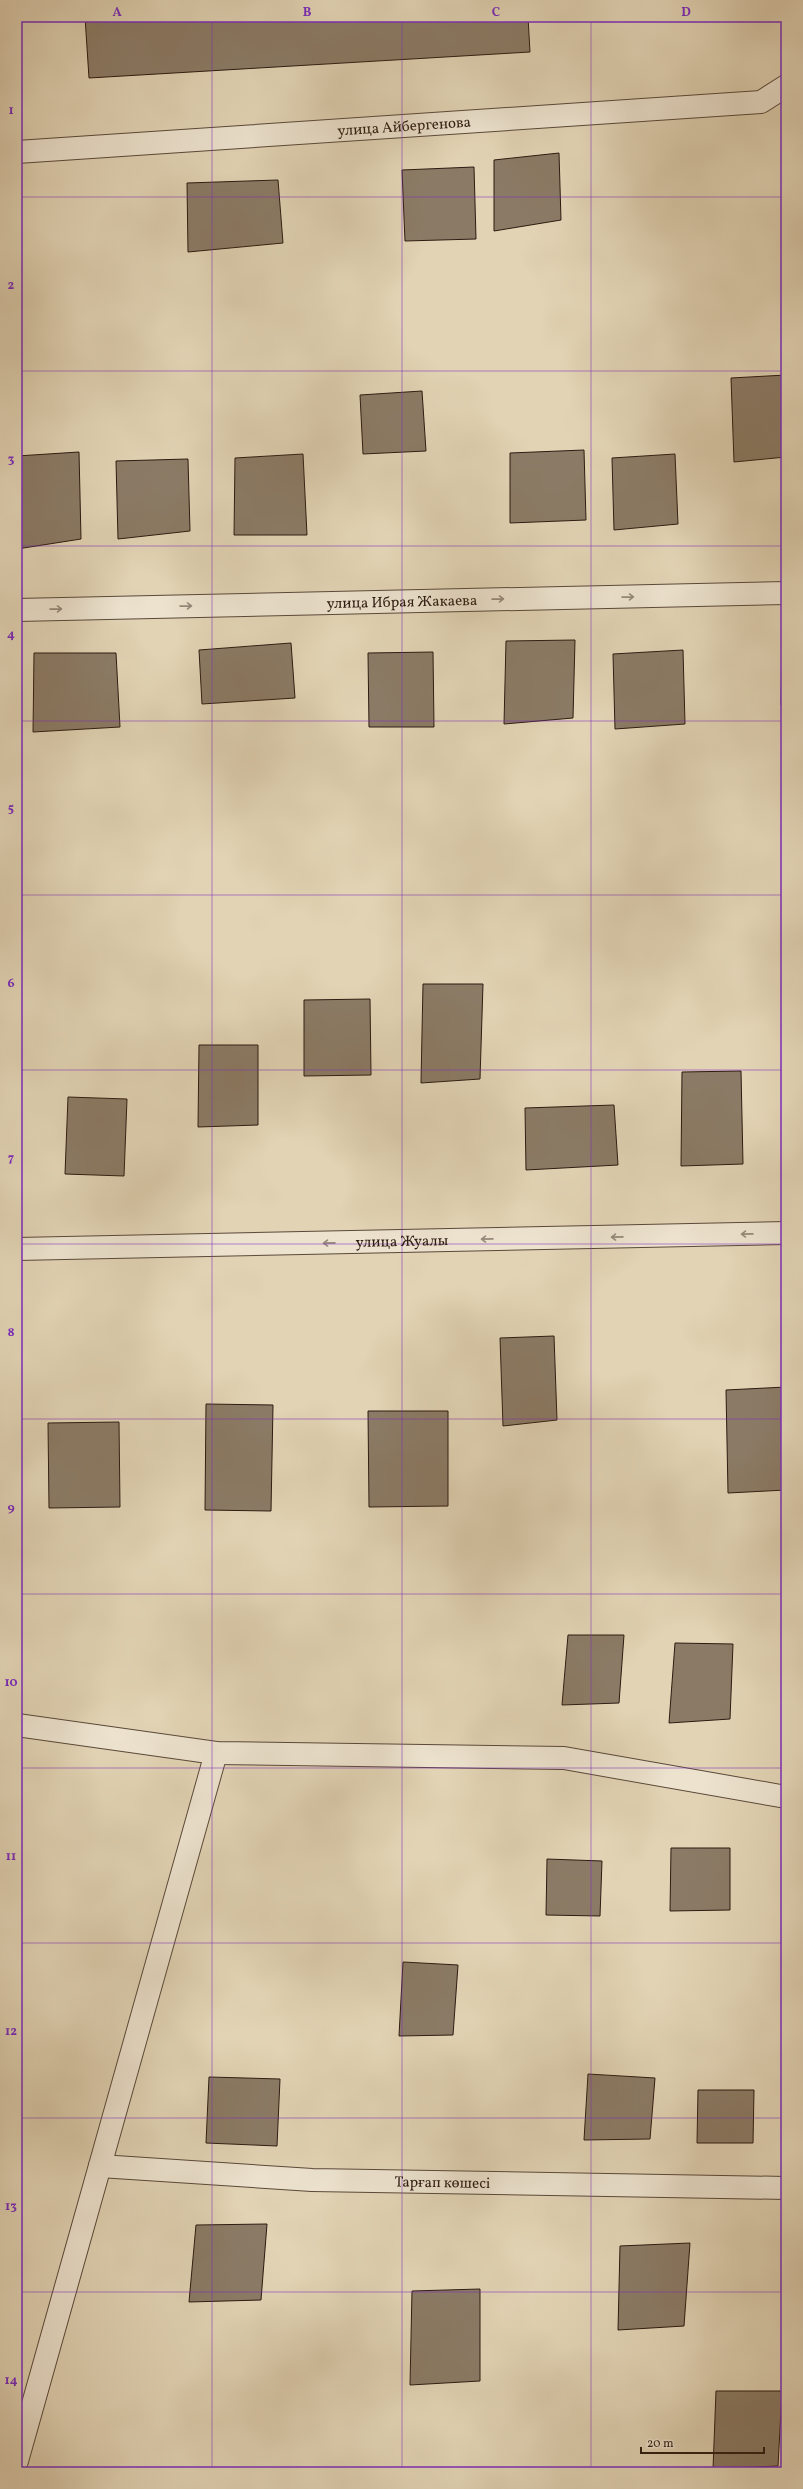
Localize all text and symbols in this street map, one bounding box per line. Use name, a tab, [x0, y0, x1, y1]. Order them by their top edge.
text: A	[112, 4, 122, 22]
text: B	[303, 4, 312, 22]
text: C	[492, 4, 500, 22]
text: D	[681, 4, 691, 22]
text: 1	[8, 102, 14, 120]
street label: улица Айбергенова	[337, 113, 472, 142]
text: 2	[8, 277, 15, 295]
text: 3	[8, 451, 15, 469]
street label: улица Ибрая Жакаева	[326, 591, 478, 615]
one-way arrow	[621, 593, 634, 600]
one-way arrow	[491, 596, 504, 603]
one-way arrow	[179, 602, 192, 610]
one-way arrow	[49, 605, 62, 613]
text: 4	[7, 626, 15, 644]
text: 5	[8, 800, 14, 818]
text: 6	[7, 975, 15, 993]
text: 7	[8, 1150, 14, 1168]
one-way arrow	[741, 1230, 754, 1238]
street label: улица Жуалы	[355, 1231, 449, 1254]
one-way arrow	[611, 1233, 624, 1241]
one-way arrow	[481, 1236, 494, 1243]
one-way arrow	[323, 1239, 336, 1247]
text: 8	[7, 1324, 15, 1342]
text: 9	[7, 1499, 15, 1517]
text: 10	[4, 1674, 18, 1692]
text: 11	[6, 1848, 16, 1866]
text: 12	[5, 2023, 17, 2041]
street label: Тарғап көшесі	[394, 2172, 491, 2195]
text: 13	[5, 2198, 17, 2216]
text: 14	[4, 2372, 18, 2390]
scale bar	[641, 2429, 764, 2455]
text: 20 m	[647, 2436, 674, 2452]

